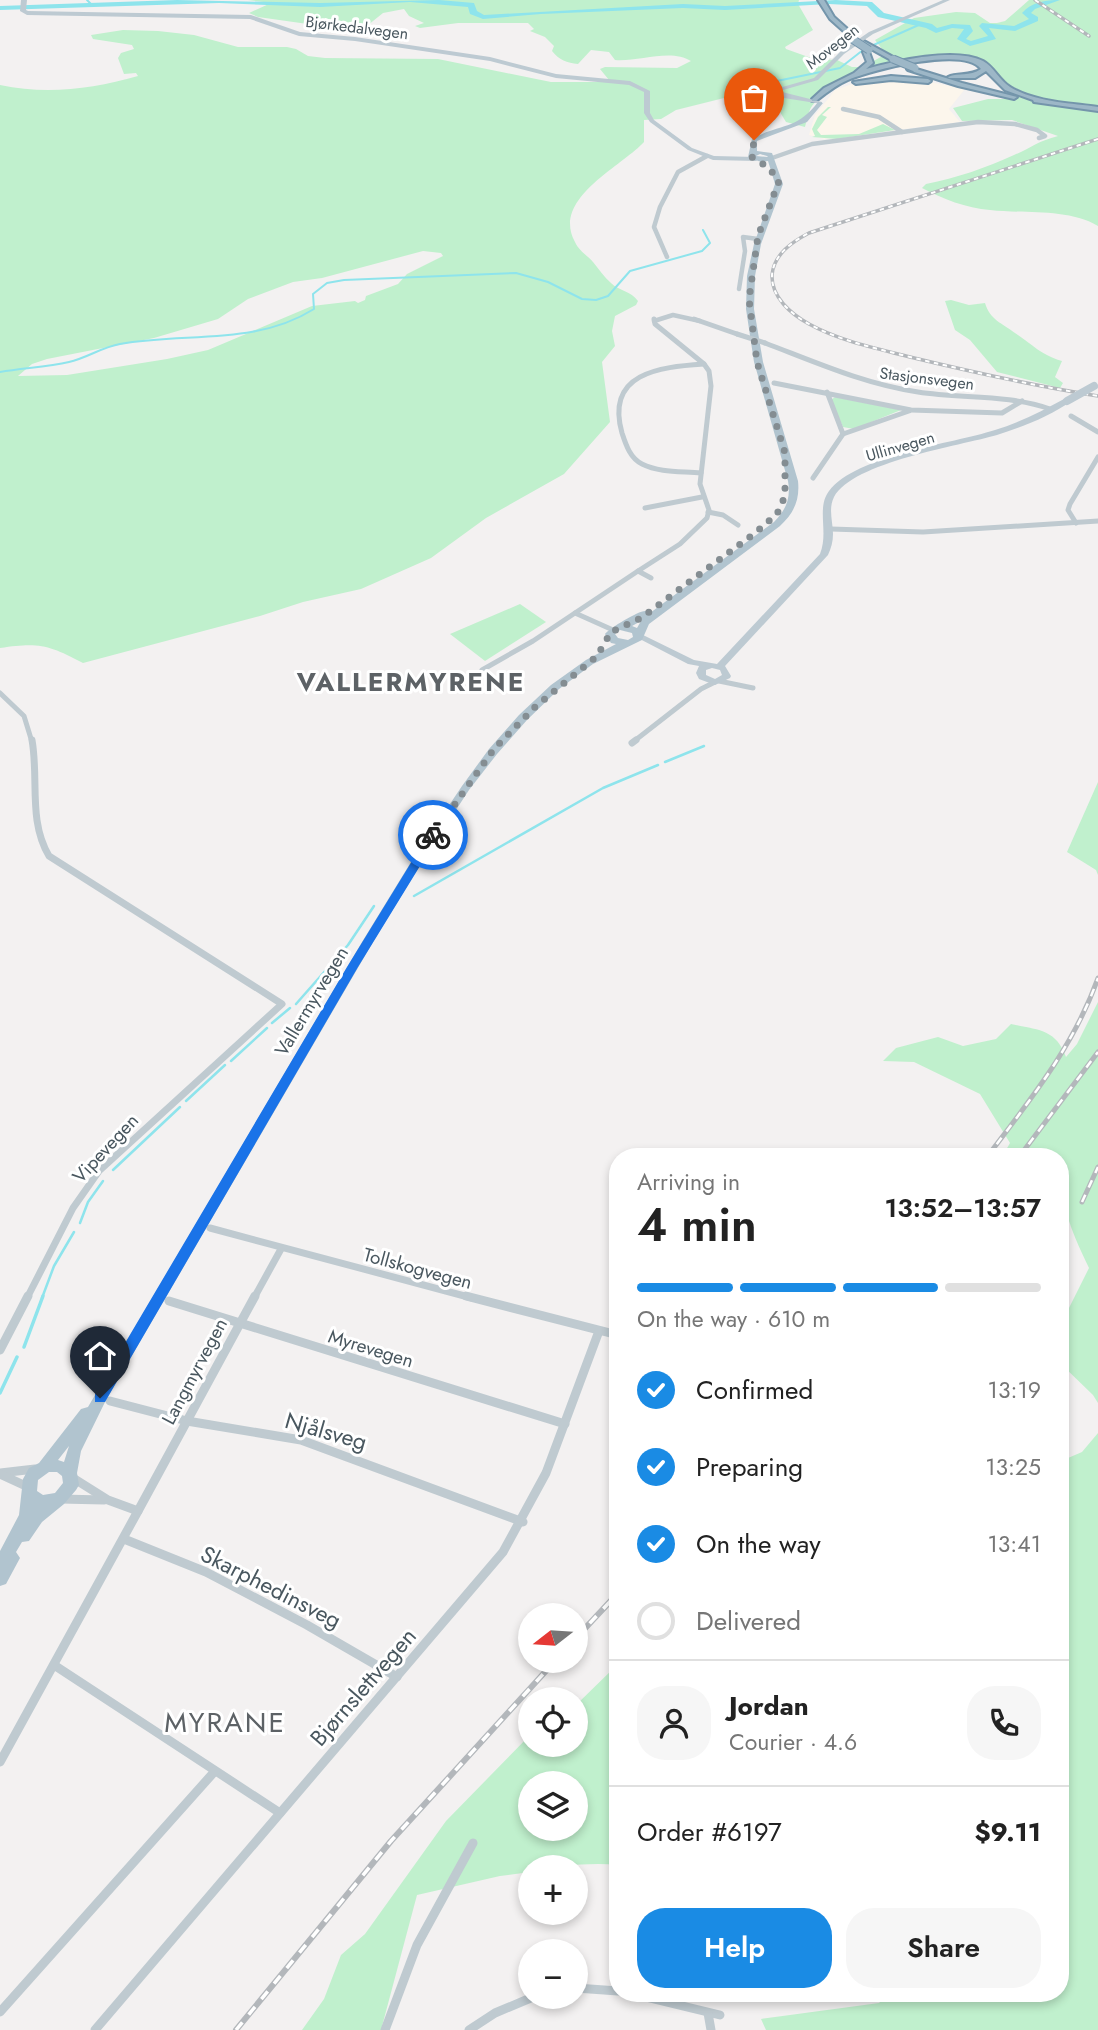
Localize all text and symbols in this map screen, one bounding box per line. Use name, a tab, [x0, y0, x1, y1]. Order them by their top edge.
street label: Bjørkedalvegen	[304, 10, 410, 45]
street label: Movegen	[801, 18, 864, 75]
pin	[724, 68, 784, 140]
icon: bag	[735, 79, 773, 117]
street label: Stasjonsvegen	[878, 361, 976, 396]
street label: Ullinvegen	[863, 426, 937, 467]
district label: VALLERMYRENE	[296, 663, 525, 701]
courier	[398, 800, 468, 870]
icon: bike	[414, 816, 452, 854]
street label: Vallermyrvegen	[268, 941, 355, 1061]
street label: Vipevegen	[66, 1108, 145, 1189]
text: Arriving in	[637, 1165, 740, 1199]
text: 13:52–13:57	[884, 1189, 1041, 1227]
text: 4 min	[637, 1192, 757, 1258]
street label: Tollskogvegen	[361, 1241, 475, 1296]
text: On the way · 610 m	[637, 1302, 830, 1336]
street label: Langmyrvegen	[155, 1313, 234, 1429]
street label: Myrevegen	[325, 1323, 417, 1374]
pin	[70, 1326, 130, 1398]
icon: home	[81, 1337, 119, 1375]
icon: check	[637, 1371, 675, 1409]
text: Confirmed	[696, 1371, 813, 1409]
text: 13:19	[988, 1373, 1041, 1407]
street label: Njålsveg	[281, 1403, 371, 1459]
icon: check	[637, 1448, 675, 1486]
text: Preparing	[696, 1448, 803, 1486]
text: 13:25	[985, 1450, 1041, 1484]
icon: check	[637, 1525, 675, 1563]
text: On the way	[696, 1525, 821, 1563]
text: 13:41	[987, 1527, 1041, 1561]
street label: Skarphedinsveg	[195, 1537, 347, 1637]
text: Delivered	[696, 1602, 801, 1640]
north arrow	[518, 1603, 588, 1673]
map controls	[518, 1603, 588, 2009]
street label: Bjørnslettvegen	[302, 1620, 424, 1754]
button: person	[637, 1686, 711, 1760]
button: phone	[967, 1686, 1041, 1760]
button: locate	[518, 1687, 588, 1757]
text: Jordan	[729, 1687, 809, 1725]
district label: MYRANE	[164, 1702, 286, 1743]
text: Courier · 4.6	[729, 1725, 857, 1759]
button: layers	[518, 1771, 588, 1841]
text: Order #6197	[637, 1813, 782, 1851]
text: $9.11	[974, 1813, 1041, 1851]
button: +	[518, 1855, 588, 1925]
button: Help	[637, 1908, 832, 1988]
button: Share	[846, 1908, 1041, 1988]
button: −	[518, 1939, 588, 2009]

